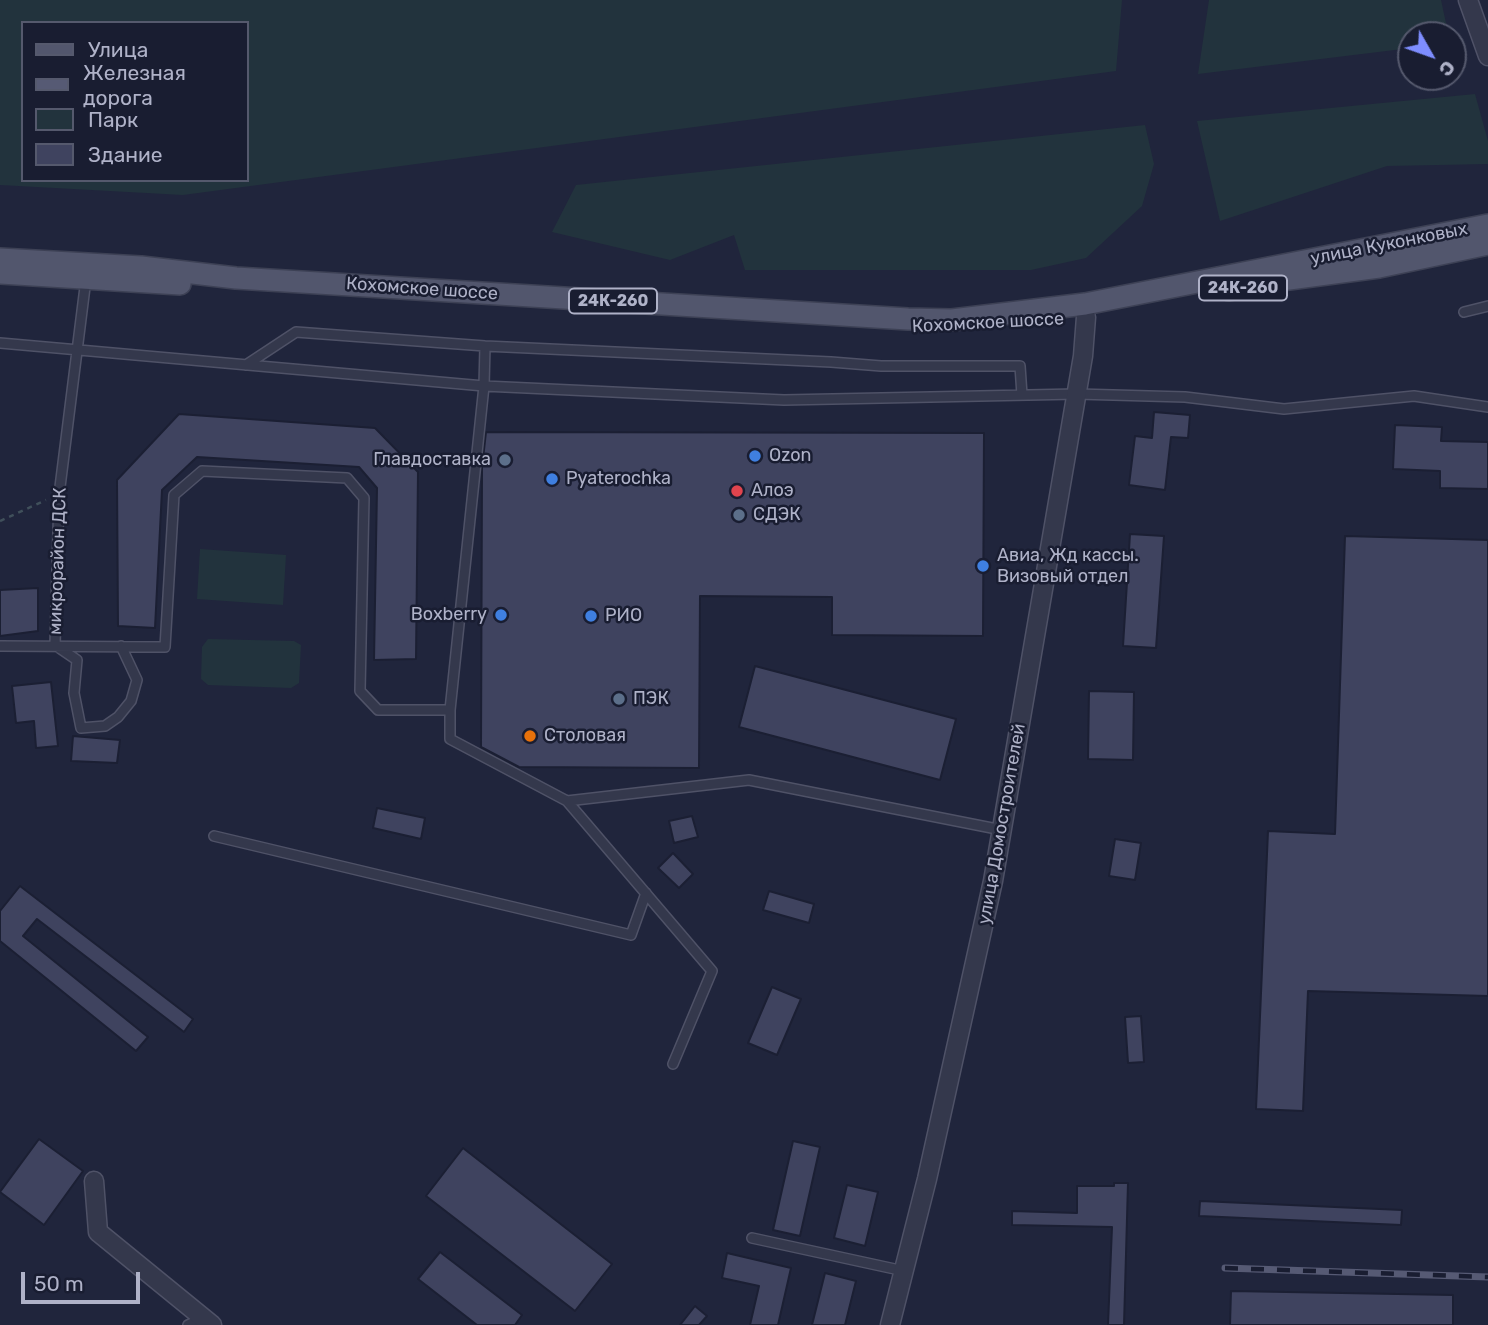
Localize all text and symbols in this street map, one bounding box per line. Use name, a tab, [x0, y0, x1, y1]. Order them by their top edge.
legend	[21, 21, 248, 182]
north arrow	[1397, 21, 1467, 91]
text: Улица	[88, 37, 148, 62]
text: С	[1434, 56, 1460, 81]
text: Железная дорога	[83, 60, 186, 110]
text: Парк	[88, 107, 138, 132]
text: Здание	[88, 142, 163, 167]
street label: улица Куконковых	[1309, 218, 1469, 270]
street label: Кохомское шоссе	[345, 273, 499, 305]
road number: 24К-260	[1199, 276, 1287, 300]
road number: 24К-260	[569, 288, 657, 314]
street label: Кохомское шоссе	[912, 308, 1064, 338]
place label: Ozon	[769, 445, 811, 467]
marker: Ozon	[747, 448, 763, 464]
place label: Главдоставка	[373, 449, 491, 471]
marker: Главдоставка	[497, 452, 513, 468]
place label: Pyaterochka	[566, 468, 671, 490]
marker: Pyaterochka	[544, 471, 560, 487]
place label: Алоэ	[751, 480, 794, 502]
marker: Алоэ	[729, 483, 745, 499]
street label: микрорайон ДСК	[45, 487, 71, 635]
place label: СДЭК	[753, 504, 801, 526]
marker: СДЭК	[731, 507, 747, 523]
place label: Авиа, Жд кассы. Визовый отдел	[997, 545, 1139, 588]
marker: Авиа, Жд кассы. Визовый отдел	[975, 558, 991, 574]
place label: Boxberry	[411, 604, 487, 626]
place label: РИО	[605, 605, 642, 627]
marker: Boxberry	[493, 607, 509, 623]
marker: РИО	[583, 608, 599, 624]
place label: ПЭК	[633, 688, 669, 710]
marker: ПЭК	[611, 691, 627, 707]
street label: улица Домостроителей	[974, 722, 1030, 926]
place label: Столовая	[544, 725, 626, 747]
marker: Столовая	[522, 728, 538, 744]
scale bar	[24, 1258, 144, 1302]
text: 50 m	[34, 1271, 84, 1296]

